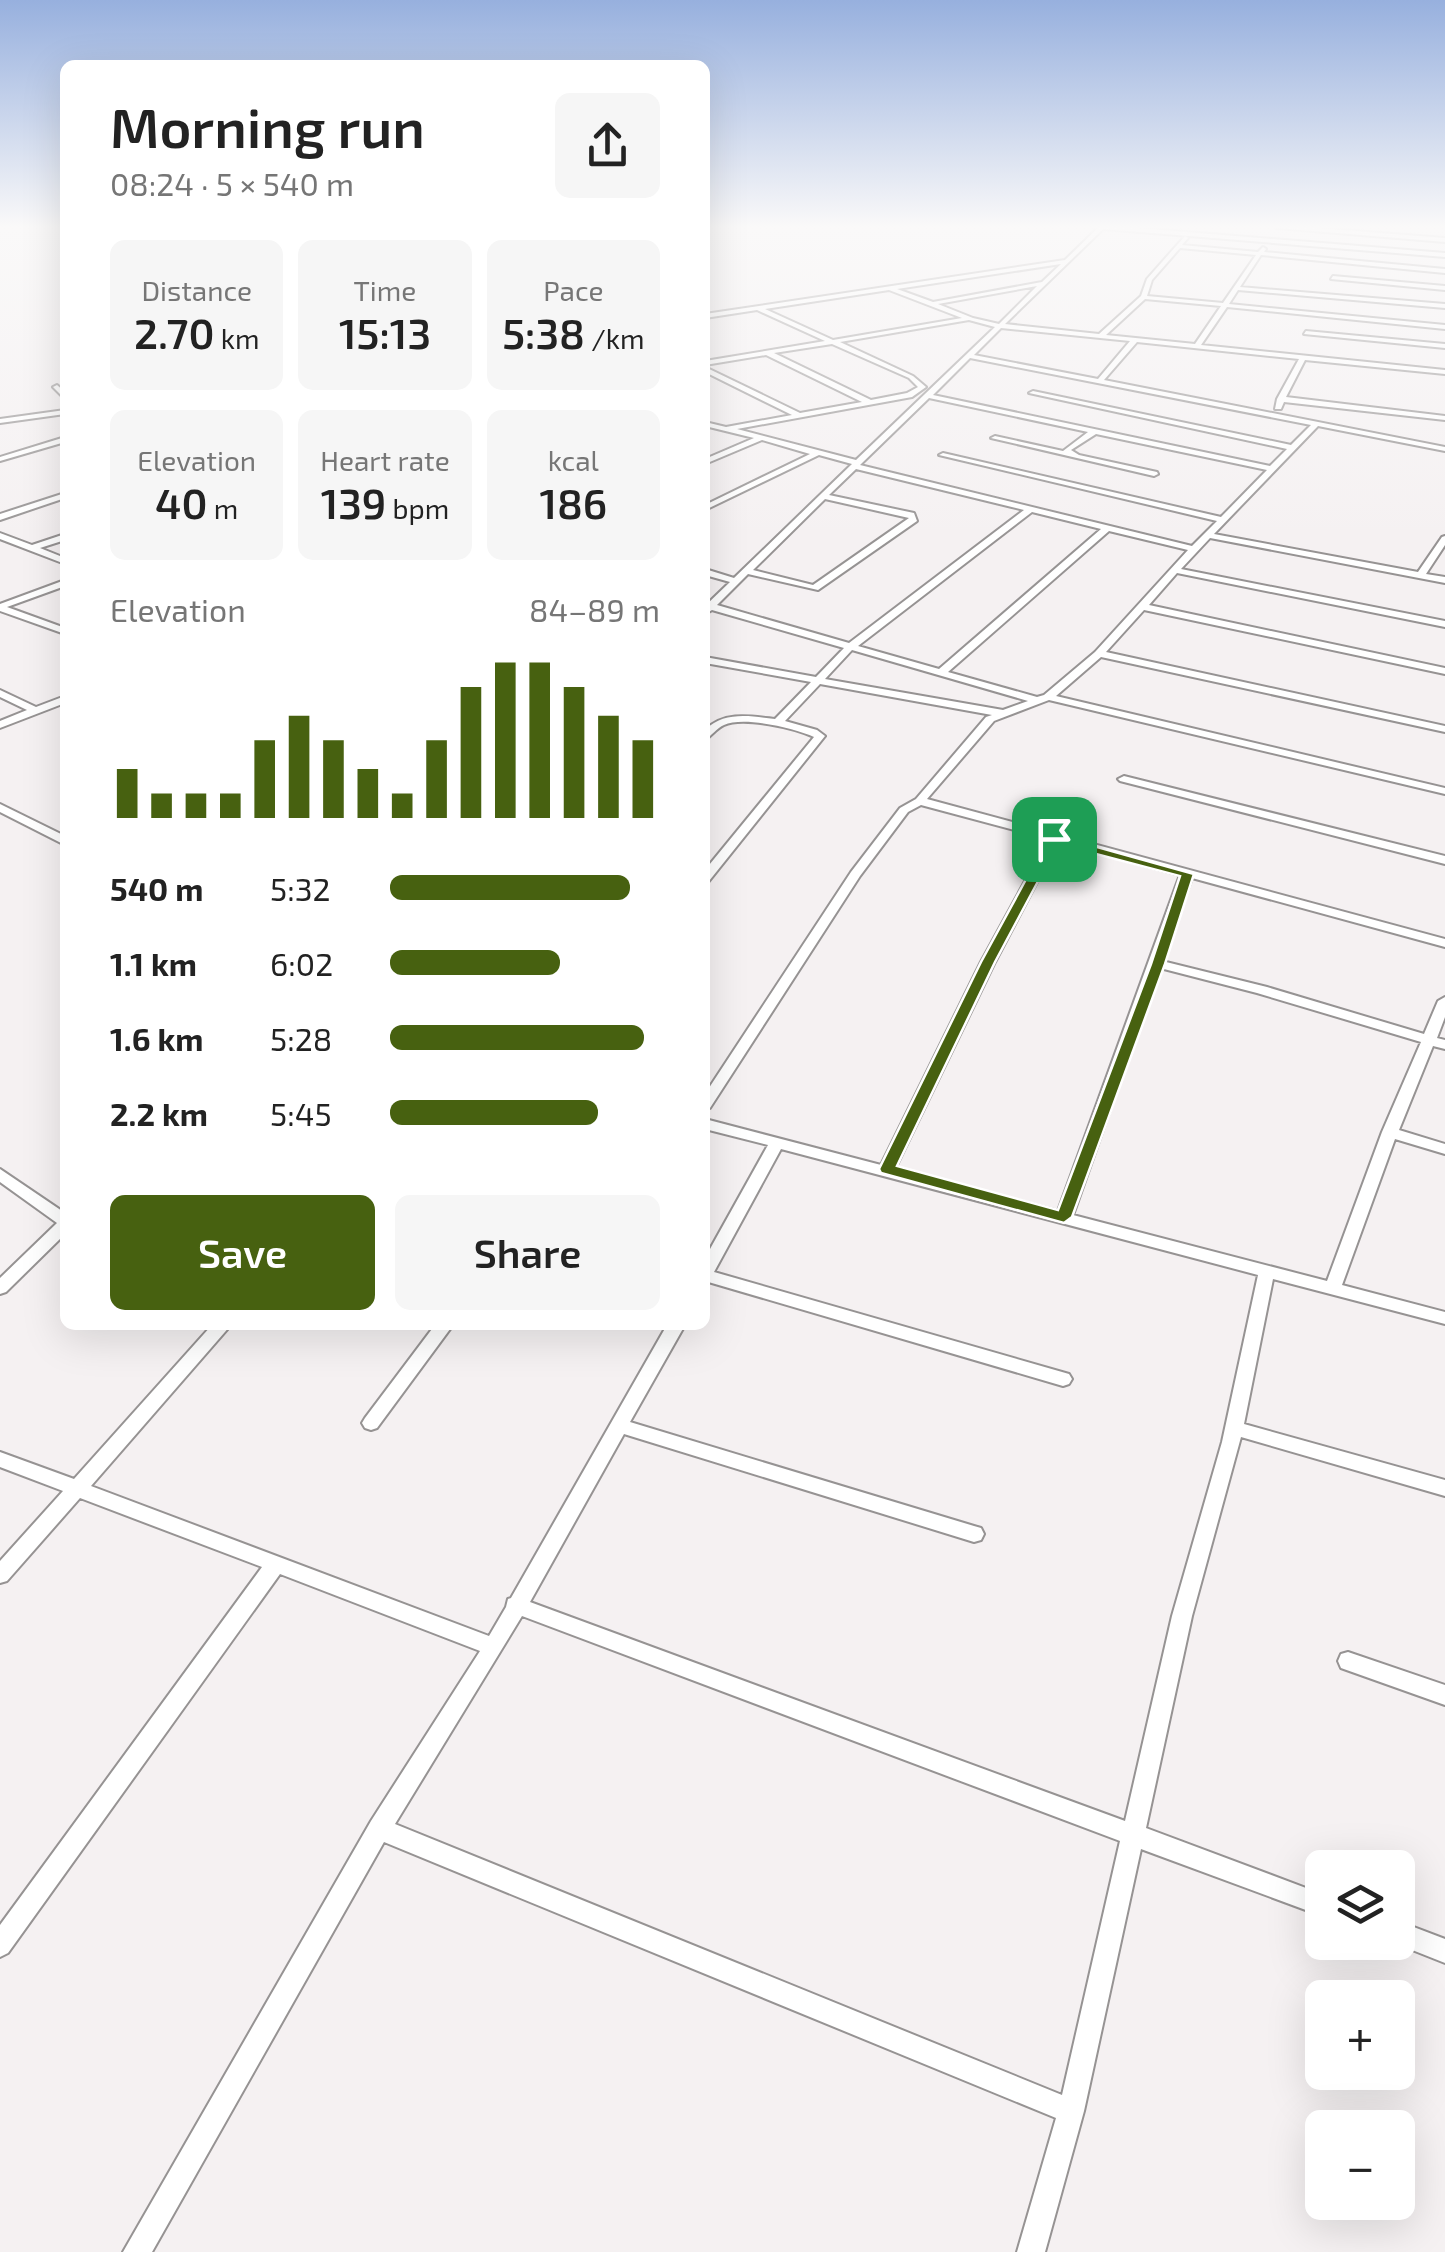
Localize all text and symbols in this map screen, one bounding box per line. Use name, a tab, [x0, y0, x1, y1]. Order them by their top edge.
text: Morning run	[110, 93, 425, 159]
button: share	[555, 93, 660, 198]
text: 08:24 · 5 × 540 m	[110, 164, 354, 202]
text: Distance	[141, 273, 252, 307]
text: Time	[354, 273, 416, 307]
text: Pace	[543, 273, 603, 307]
text: 2.70	[134, 307, 214, 357]
text: 15:13	[339, 307, 431, 357]
text: 5:38	[502, 307, 585, 357]
text: km	[214, 321, 259, 355]
text: /km	[585, 321, 644, 355]
text: Elevation	[137, 443, 256, 477]
text: Heart rate	[320, 443, 450, 477]
text: kcal	[548, 443, 599, 477]
text: 40	[155, 477, 207, 527]
text: 139	[321, 477, 386, 527]
text: 186	[539, 477, 607, 527]
text: m	[207, 491, 238, 525]
text: bpm	[386, 491, 449, 525]
text: Elevation	[110, 590, 246, 628]
text: 84–89 m	[529, 590, 660, 628]
pin	[1012, 797, 1097, 882]
icon: arrive	[1027, 812, 1082, 867]
text: 540 m	[110, 869, 203, 907]
text: 5:32	[270, 869, 330, 907]
text: 1.1 km	[110, 944, 197, 982]
text: 6:02	[270, 944, 333, 982]
text: 1.6 km	[110, 1019, 204, 1057]
text: 5:28	[270, 1019, 332, 1057]
text: 2.2 km	[110, 1094, 208, 1132]
text: 5:45	[270, 1094, 332, 1132]
button: Save	[110, 1195, 375, 1310]
button: Share	[395, 1195, 660, 1310]
map controls	[1305, 1850, 1415, 2220]
button: layers	[1305, 1850, 1415, 1960]
button: +	[1305, 1980, 1415, 2090]
button: −	[1305, 2110, 1415, 2220]

